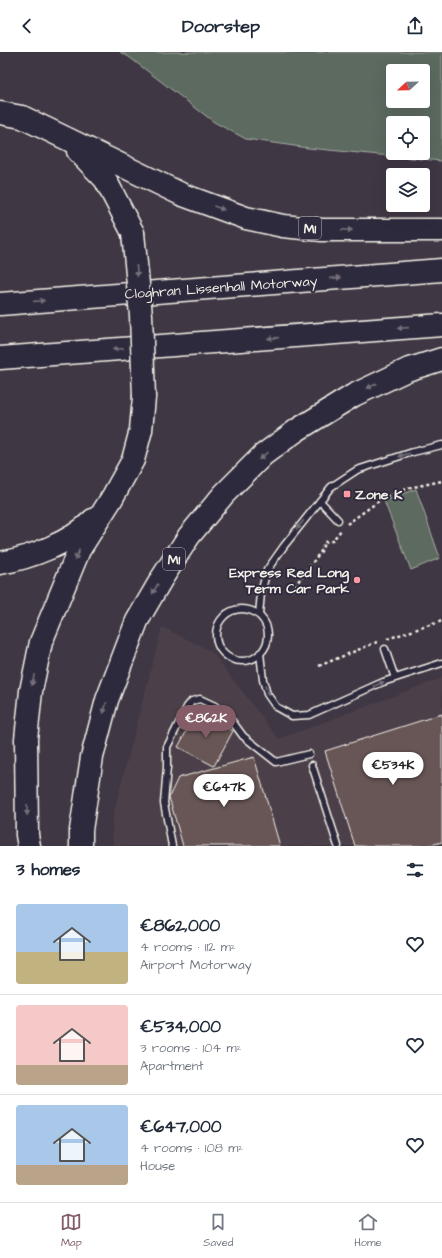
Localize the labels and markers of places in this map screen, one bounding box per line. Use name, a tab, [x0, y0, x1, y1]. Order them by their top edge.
place label: Zone K	[355, 485, 403, 505]
marker: Zone K	[342, 489, 352, 499]
place label: Express Red Long Term Car Park	[229, 563, 350, 599]
marker: Express Red Long Term Car Park	[352, 575, 362, 585]
pin: €862K	[178, 705, 234, 739]
pin: €534K	[365, 752, 421, 786]
pin: €647K	[196, 774, 252, 808]

